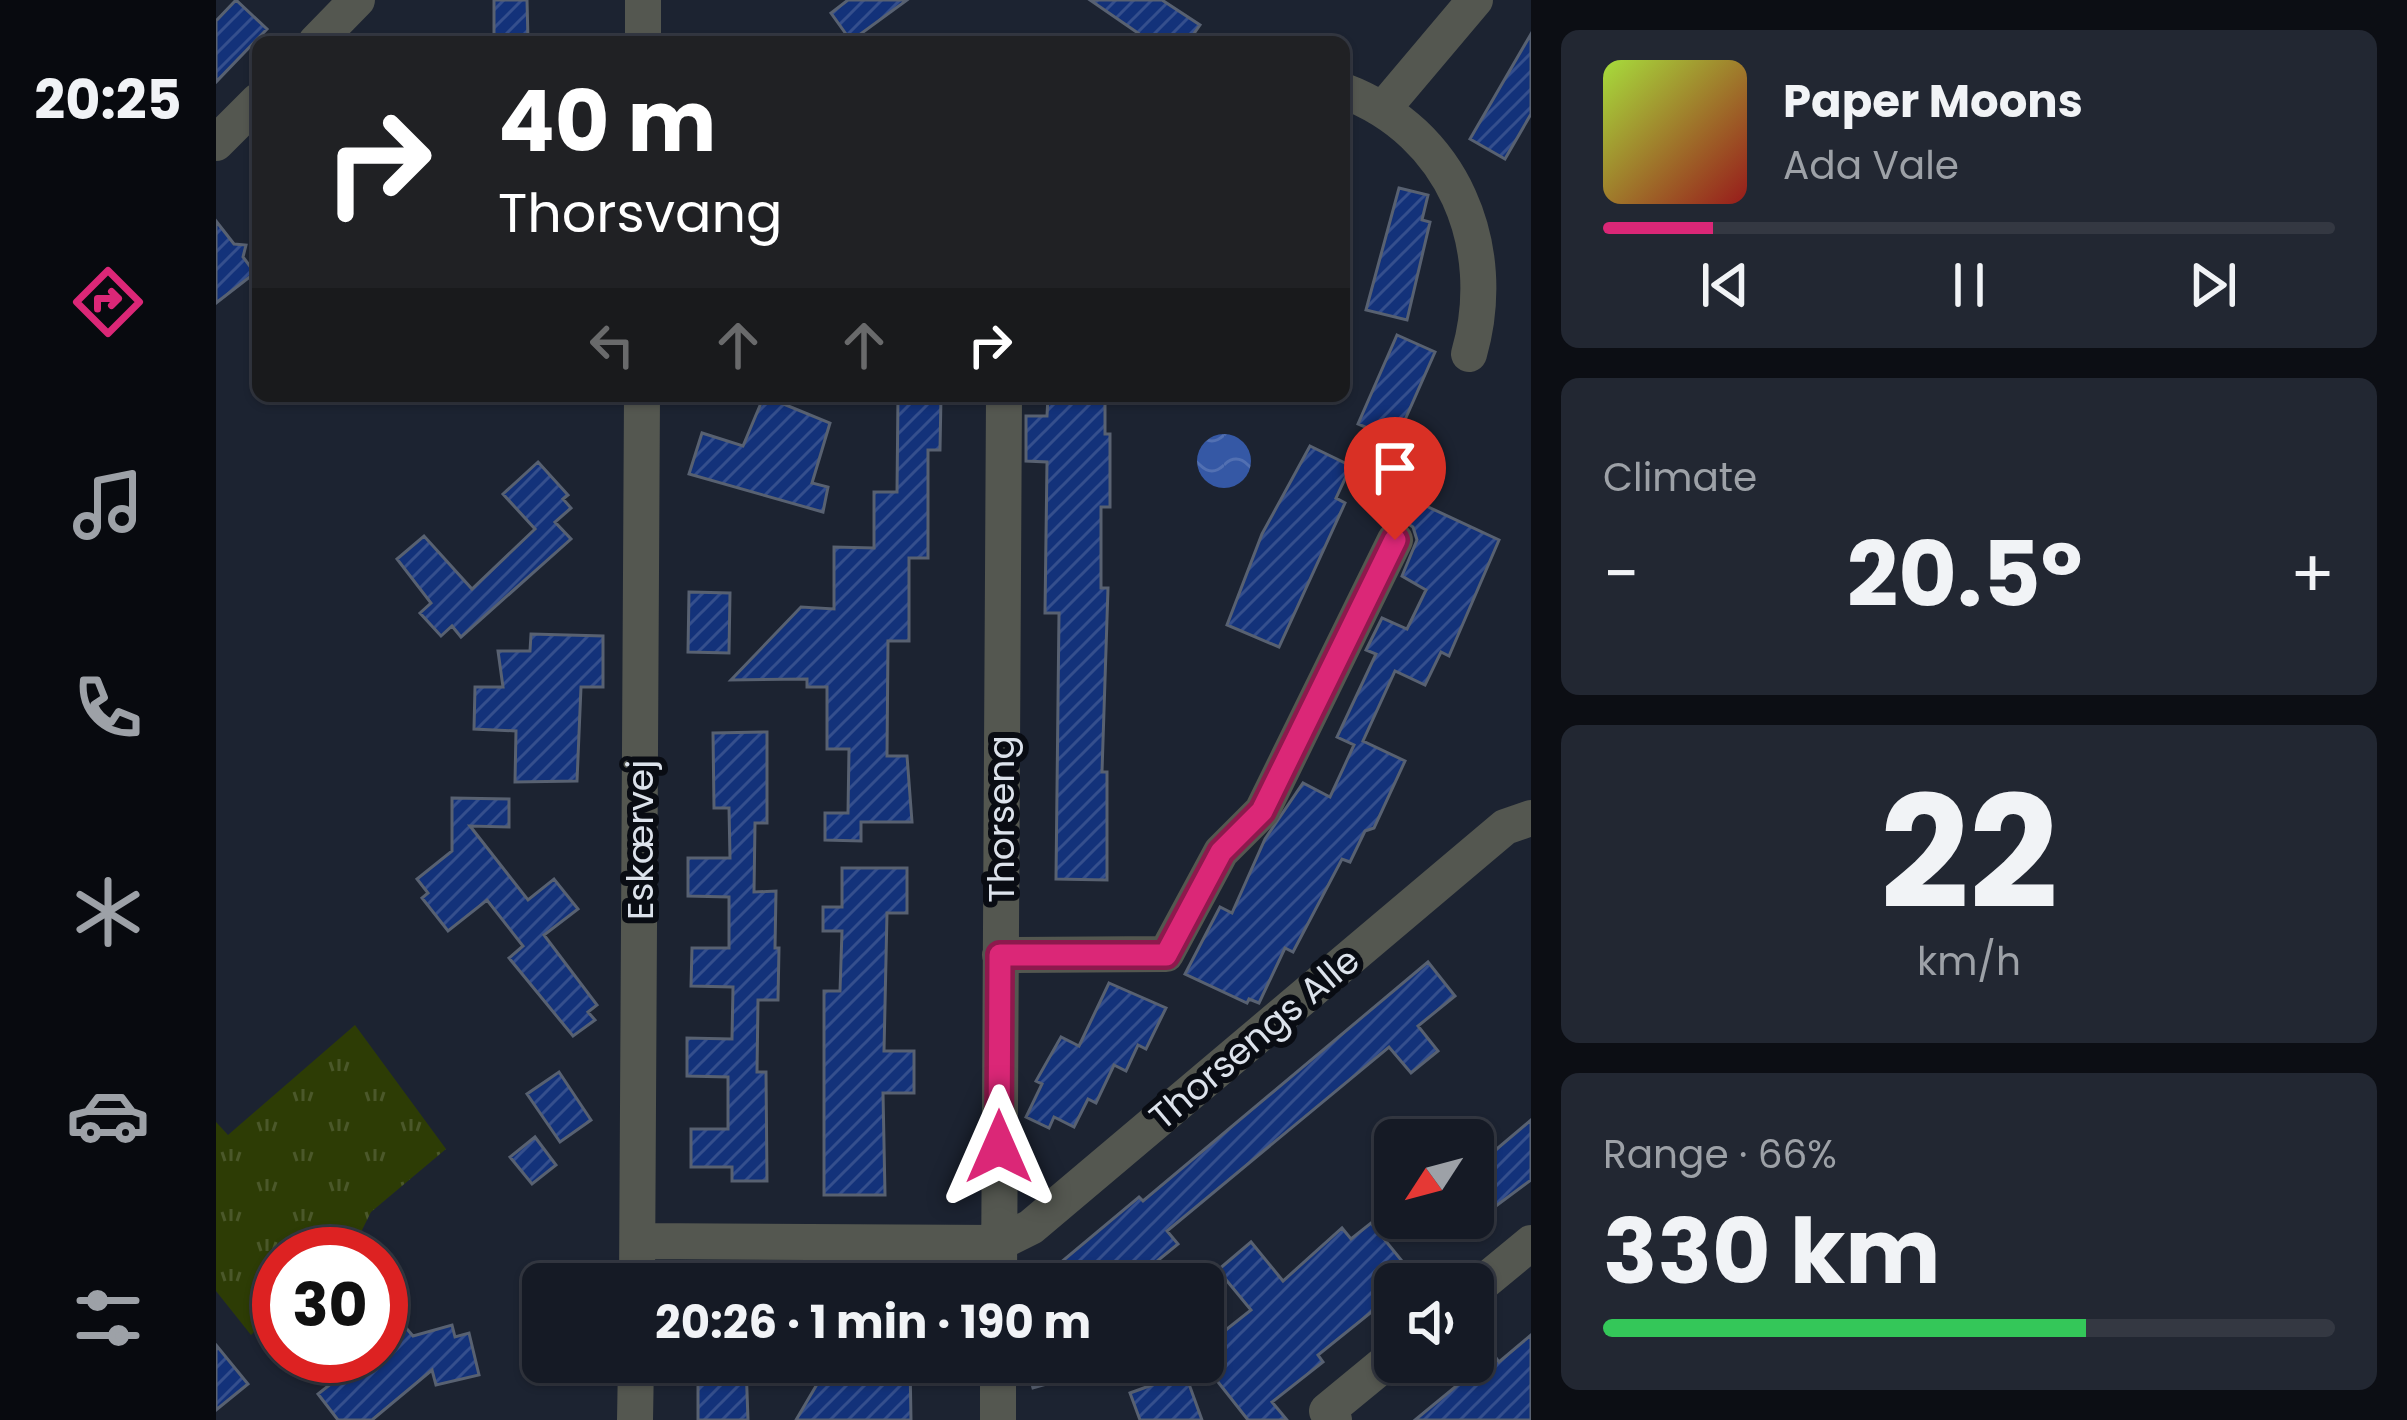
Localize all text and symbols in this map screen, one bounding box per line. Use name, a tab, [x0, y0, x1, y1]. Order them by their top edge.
text: 20:25	[34, 62, 182, 138]
text: 40 m	[498, 63, 716, 180]
text: Paper Moons	[1783, 70, 2083, 133]
icon: right	[300, 84, 456, 240]
text: Ada Vale	[1783, 138, 1959, 193]
text: Thorsvang	[498, 175, 783, 251]
icon: previous	[1692, 252, 1758, 318]
icon: pause	[1936, 252, 2002, 318]
icon: next	[2180, 252, 2246, 318]
icon: directions	[66, 260, 150, 344]
icon: left	[579, 312, 645, 378]
icon: ahead	[705, 312, 771, 378]
icon: ahead	[831, 312, 897, 378]
icon: right	[957, 312, 1023, 378]
pin	[1344, 417, 1446, 540]
icon: arrive	[1362, 435, 1428, 501]
text: Climate	[1603, 450, 1757, 505]
icon: music	[66, 463, 150, 547]
text: 20.5°	[1847, 511, 2082, 638]
text: −	[1603, 528, 1639, 620]
text: +	[2290, 528, 2335, 620]
icon: phone	[66, 666, 150, 750]
street label: Thorseng	[976, 735, 1027, 903]
text: 22	[1880, 744, 2058, 963]
street label: Eskærvej	[615, 760, 666, 920]
icon: climate	[66, 870, 150, 954]
text: km/h	[1917, 934, 2021, 989]
street label: Thorsengs Alle	[1138, 935, 1370, 1142]
icon: car	[66, 1073, 150, 1157]
position arrow	[936, 1084, 1062, 1210]
north arrow	[1374, 1119, 1494, 1239]
map controls	[1374, 1119, 1494, 1383]
text: Range · 66%	[1603, 1127, 1837, 1182]
text: 330 km	[1603, 1188, 1941, 1315]
speed limit sign: 30	[252, 1227, 408, 1383]
button: sound	[1374, 1263, 1494, 1383]
icon: filters	[66, 1276, 150, 1360]
text: 20:26 · 1 min · 190 m	[655, 1291, 1091, 1354]

